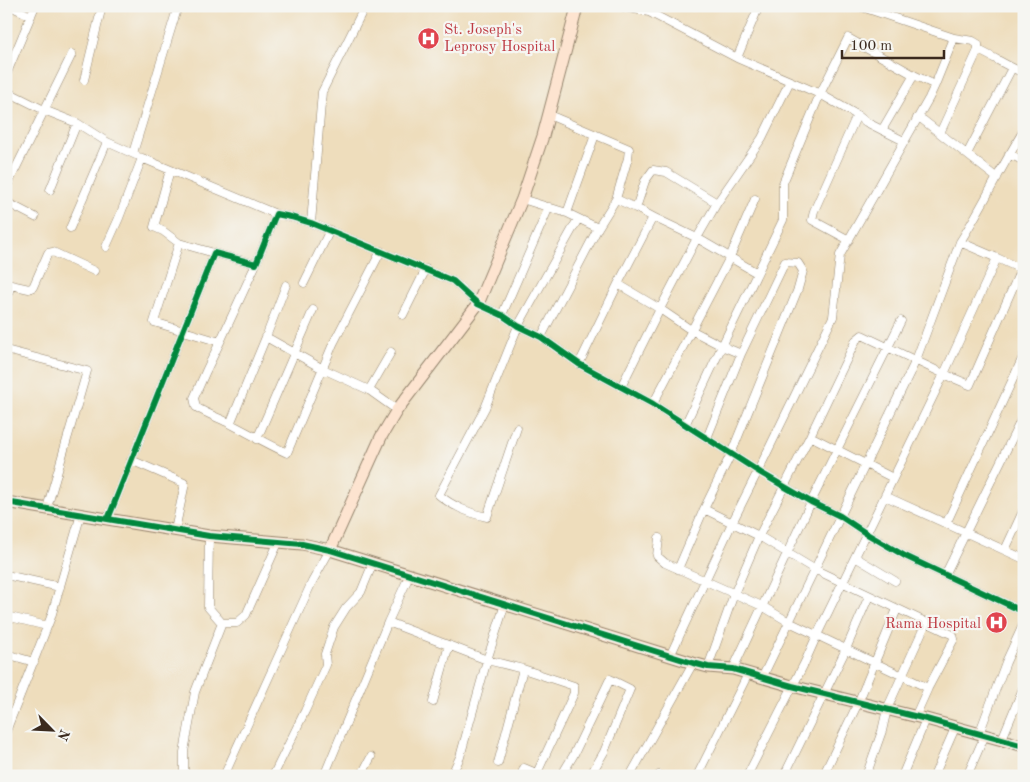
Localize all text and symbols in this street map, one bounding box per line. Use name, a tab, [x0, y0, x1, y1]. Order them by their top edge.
place label: St. Joseph's Leprosy Hospital	[444, 23, 555, 55]
hospital icon: St. Joseph's Leprosy Hospital	[416, 26, 440, 50]
scale bar	[842, 28, 945, 60]
text: 100 m	[850, 39, 892, 54]
hospital icon: Rama Hospital	[985, 611, 1009, 635]
place label: Rama Hospital	[885, 617, 981, 632]
north arrow	[28, 704, 78, 754]
text: N	[54, 727, 72, 743]

